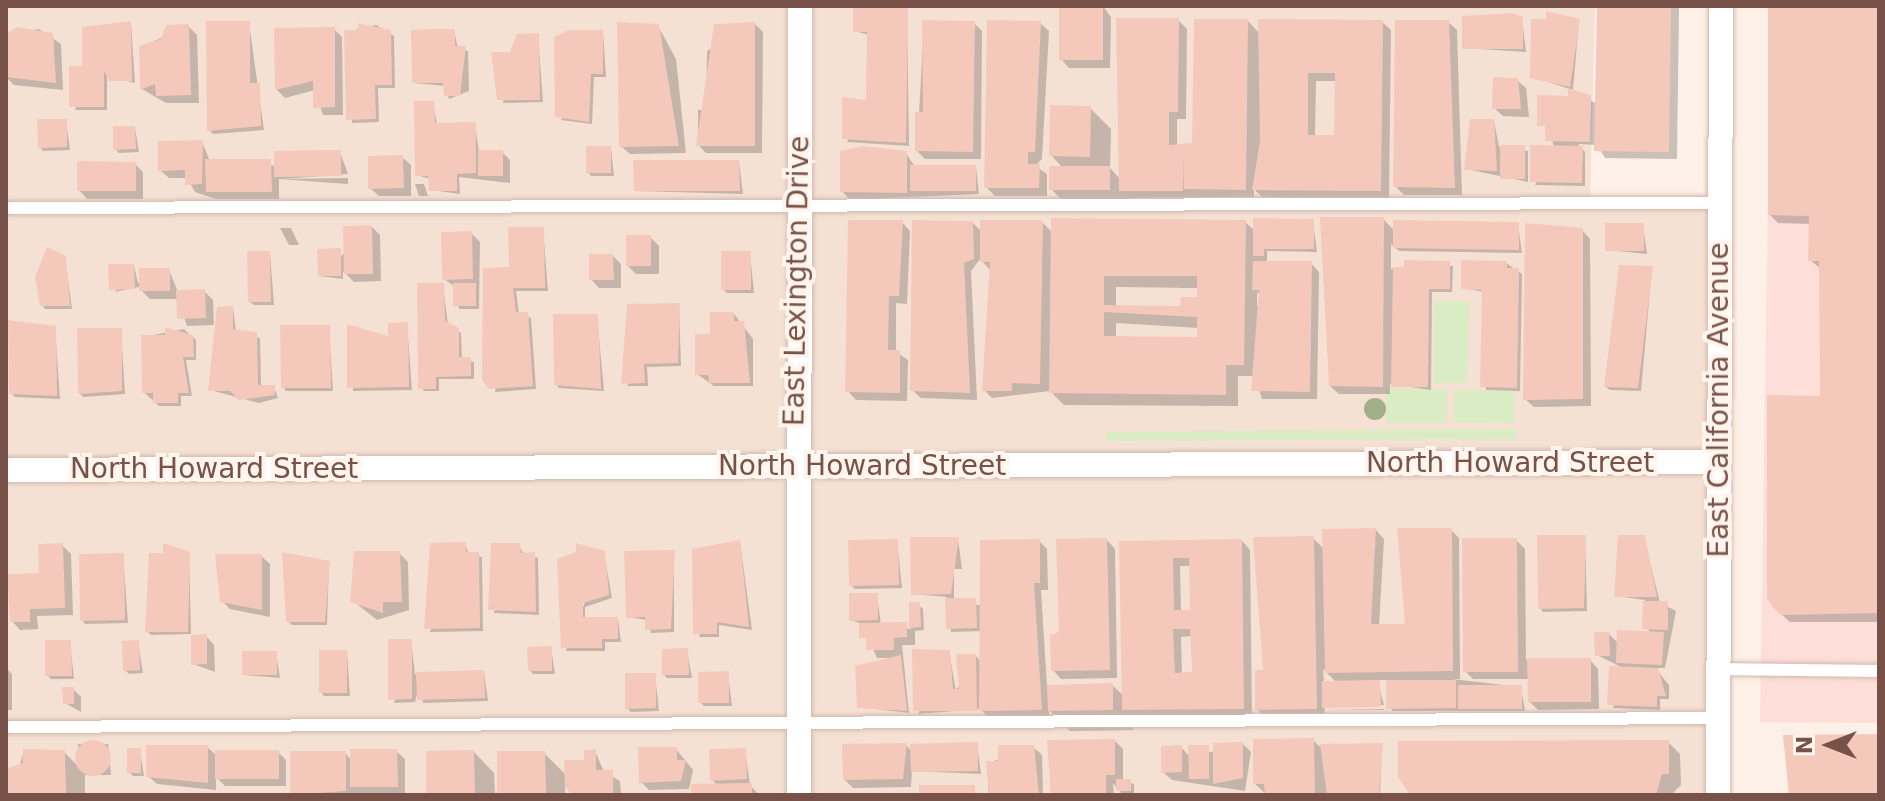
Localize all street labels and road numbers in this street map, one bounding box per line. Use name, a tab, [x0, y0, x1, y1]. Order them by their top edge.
street label: East Lexington Drive	[778, 136, 816, 426]
street label: East California Avenue	[1702, 242, 1736, 558]
street label: North Howard Street	[1366, 446, 1654, 480]
street label: North Howard Street	[718, 449, 1006, 483]
street label: North Howard Street	[70, 452, 358, 486]

